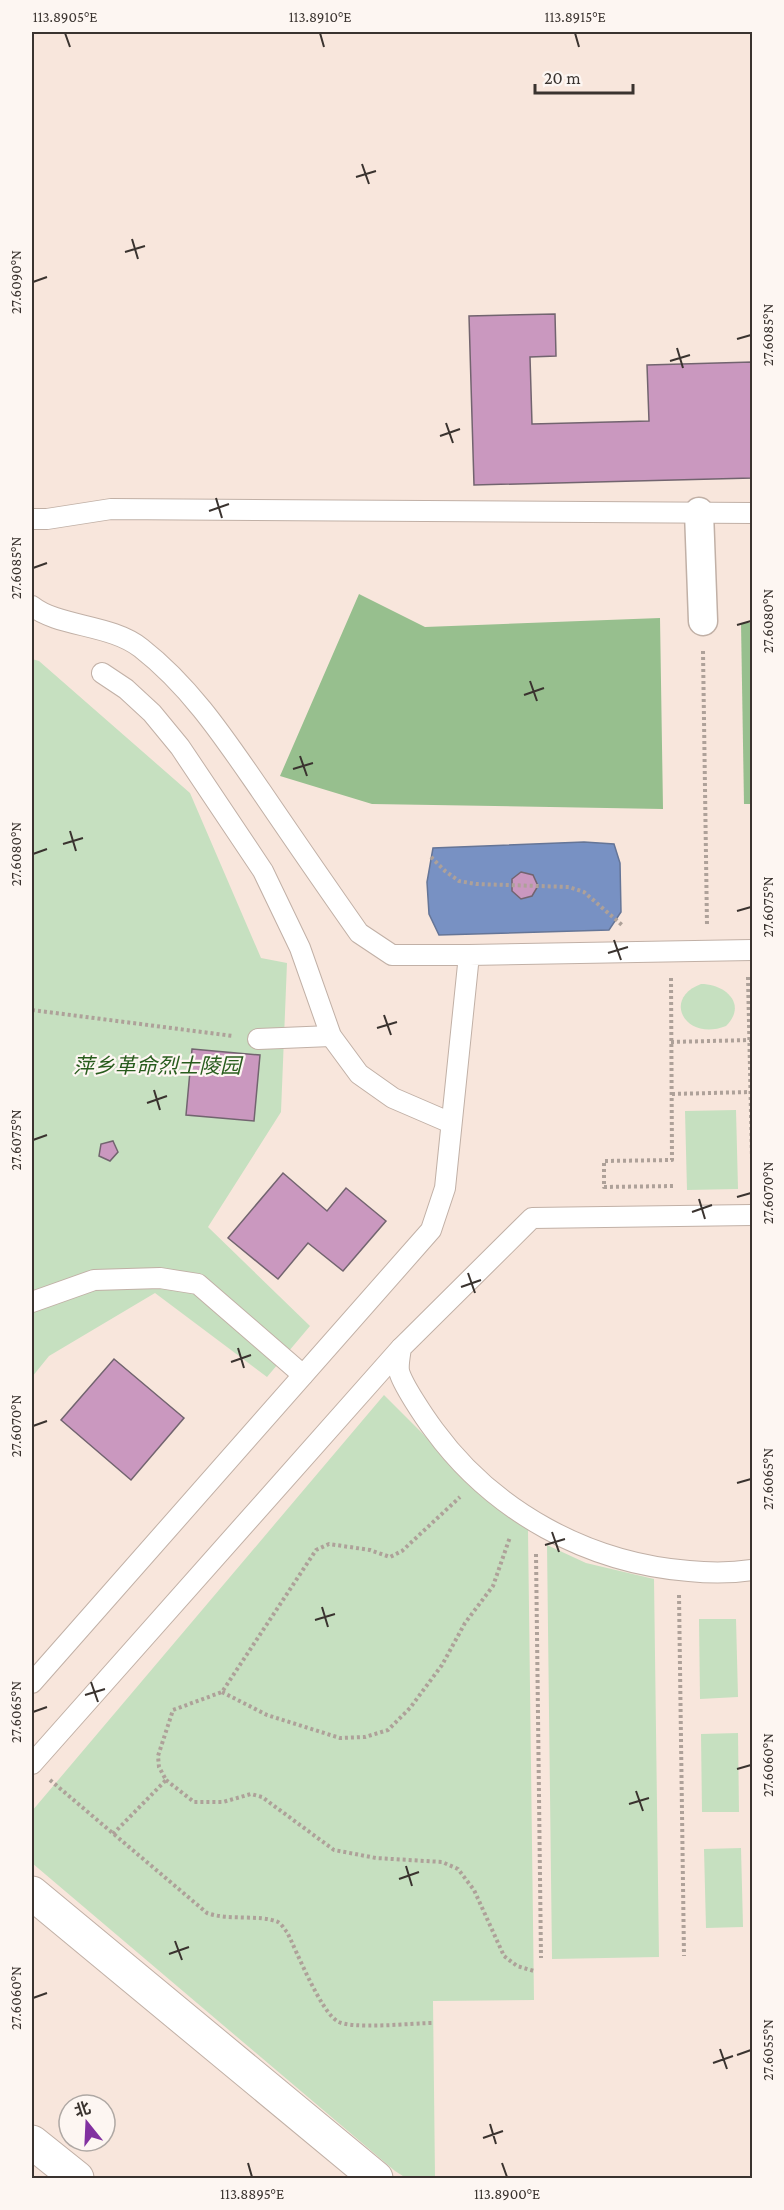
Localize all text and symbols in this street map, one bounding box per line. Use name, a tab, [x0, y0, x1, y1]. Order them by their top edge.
text: 113.8905°E	[33, 9, 97, 25]
text: 113.8910°E	[289, 9, 351, 25]
text: 113.8915°E	[544, 9, 606, 25]
scale bar	[535, 57, 632, 95]
text: 20 m	[544, 68, 581, 88]
text: 27.6090°N	[8, 250, 24, 314]
text: 27.6085°N	[760, 304, 776, 366]
text: 27.6085°N	[8, 537, 24, 599]
text: 27.6080°N	[760, 589, 776, 653]
text: 27.6080°N	[8, 822, 24, 886]
text: 27.6075°N	[760, 876, 776, 938]
park label: 萍乡革命烈士陵园	[73, 1054, 244, 1078]
text: 27.6075°N	[8, 1109, 24, 1171]
text: 27.6070°N	[760, 1162, 776, 1224]
text: 27.6070°N	[8, 1395, 24, 1457]
text: 27.6065°N	[760, 1448, 776, 1510]
text: 27.6065°N	[8, 1681, 24, 1743]
text: 27.6060°N	[760, 1733, 776, 1797]
text: 27.6060°N	[8, 1966, 24, 2030]
text: 27.6055°N	[760, 2019, 776, 2081]
north arrow	[57, 2093, 117, 2153]
text: 北	[72, 2099, 93, 2120]
text: 113.8895°E	[220, 2186, 284, 2202]
text: 113.8900°E	[474, 2186, 540, 2202]

